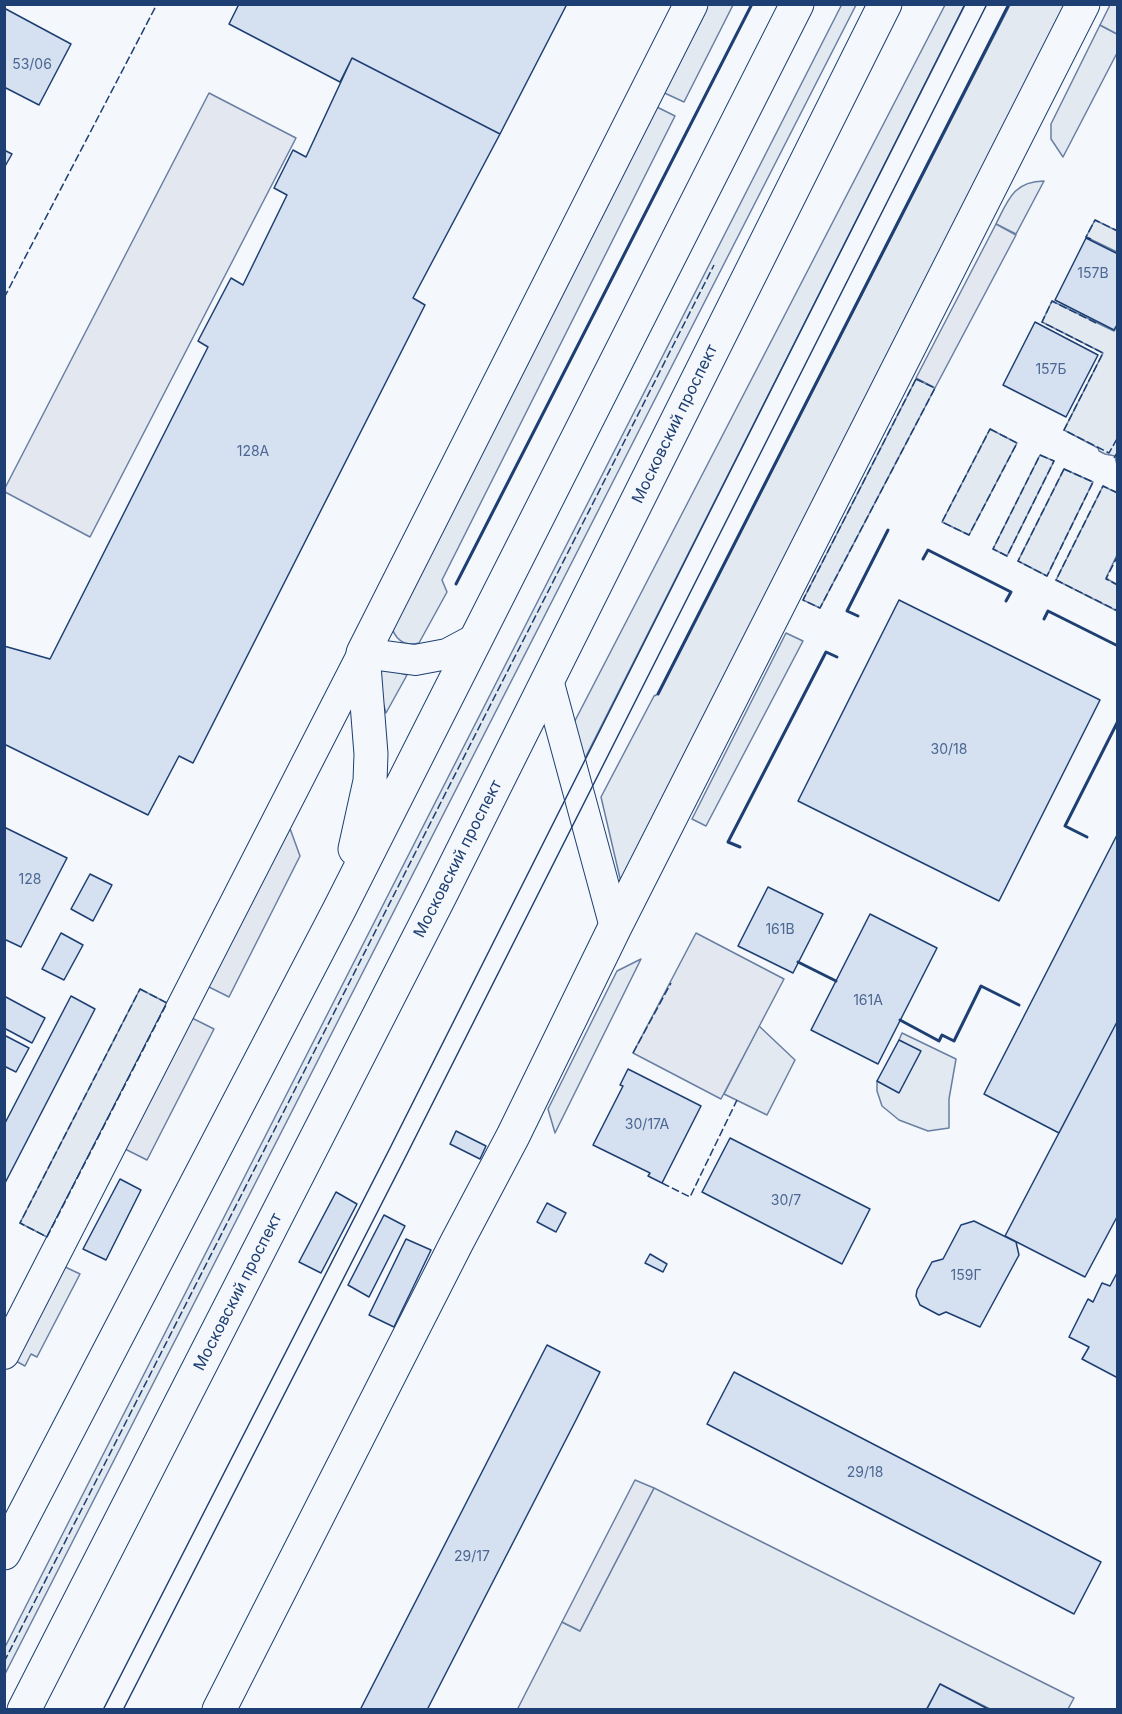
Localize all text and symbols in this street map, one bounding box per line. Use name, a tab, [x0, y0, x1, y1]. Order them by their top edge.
house number: 53/06	[12, 57, 52, 73]
house number: 157В	[1077, 266, 1109, 282]
street label: Московский проспект	[628, 342, 722, 506]
house number: 157Б	[1035, 362, 1067, 378]
house number: 128А	[237, 444, 269, 460]
house number: 30/18	[931, 742, 967, 758]
street label: Московский проспект	[410, 777, 506, 941]
house number: 128	[19, 872, 41, 888]
house number: 161В	[765, 922, 795, 938]
house number: 161А	[853, 993, 883, 1009]
house number: 30/17А	[625, 1117, 669, 1133]
house number: 30/7	[771, 1193, 801, 1209]
street label: Московский проспект	[190, 1210, 286, 1374]
house number: 159Г	[951, 1268, 981, 1284]
house number: 29/18	[847, 1465, 883, 1481]
house number: 29/17	[454, 1549, 490, 1565]

